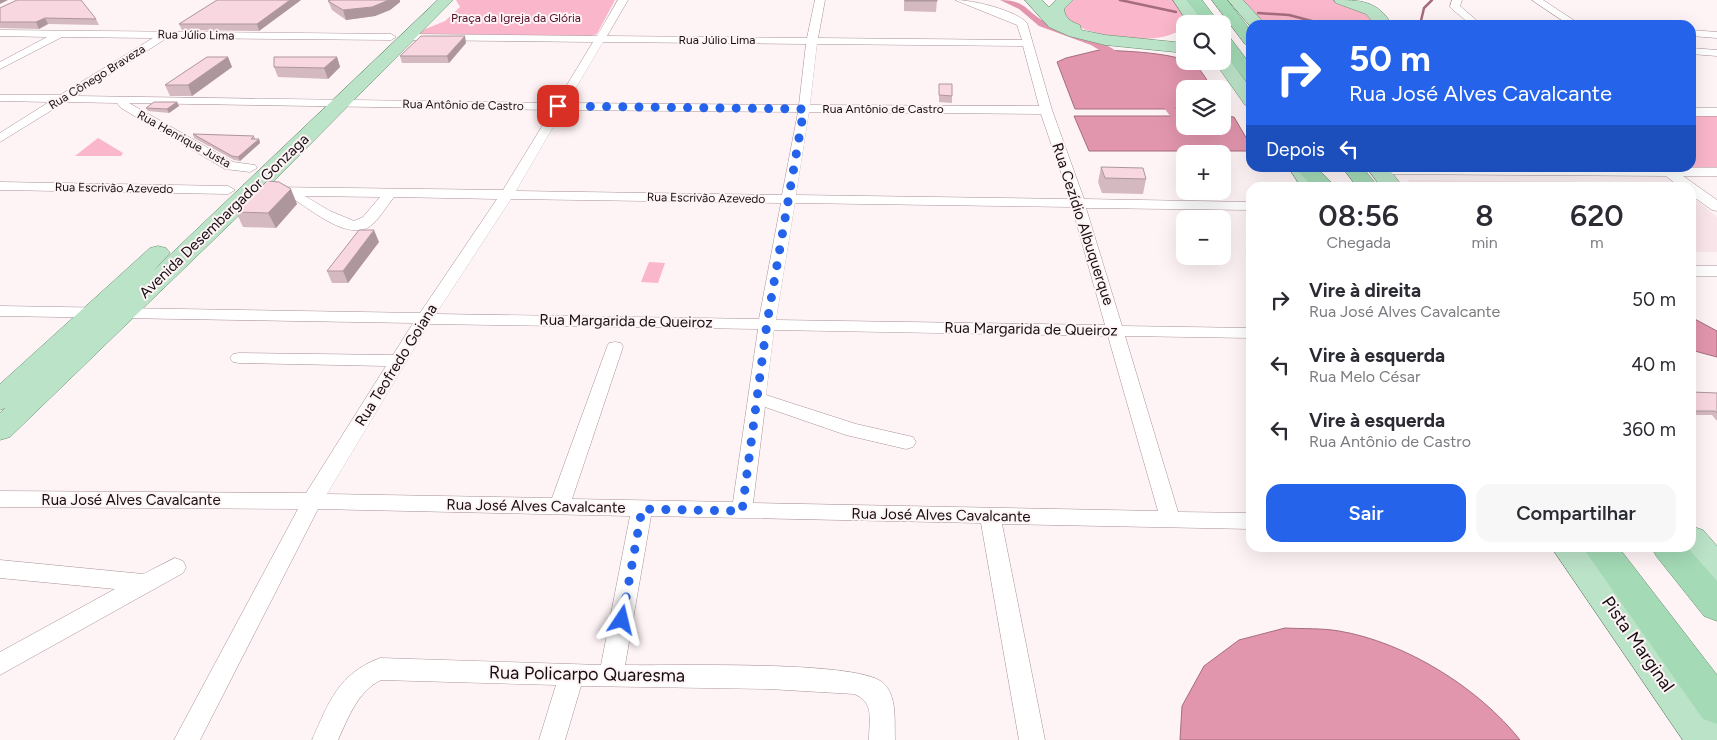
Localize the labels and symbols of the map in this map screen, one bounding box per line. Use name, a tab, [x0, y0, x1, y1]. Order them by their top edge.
park label: Praça da Igreja da Glória	[451, 11, 581, 25]
street label: Rua Júlio Lima	[157, 27, 235, 43]
street label: Rua Júlio Lima	[679, 33, 755, 47]
street label: Rua Cônego Braveza	[46, 42, 148, 112]
pin	[537, 85, 579, 127]
street label: Rua Antônio de Castro	[402, 97, 524, 113]
street label: Rua Antônio de Castro	[822, 102, 944, 116]
street label: Rua Henrique Justa	[135, 108, 233, 170]
street label: Avenida Desembargador Gonzaga	[136, 130, 312, 302]
street label: Rua Cezídio Albuquerque	[1048, 140, 1118, 308]
street label: Rua Escrivão Azevedo	[55, 180, 173, 196]
street label: Rua Escrivão Azevedo	[647, 190, 765, 206]
street label: Rua Teofredo Goiana	[351, 301, 441, 429]
street label: Rua Margarida de Queiroz	[539, 310, 713, 332]
street label: Rua Margarida de Queiroz	[944, 318, 1118, 340]
street label: Rua José Alves Cavalcante	[41, 491, 221, 509]
street label: Rua José Alves Cavalcante	[446, 495, 626, 517]
street label: Rua José Alves Cavalcante	[851, 504, 1031, 526]
street label: Pista Marginal	[1597, 592, 1679, 696]
position arrow	[595, 593, 647, 645]
street label: Rua Policarpo Quaresma	[489, 661, 685, 687]

